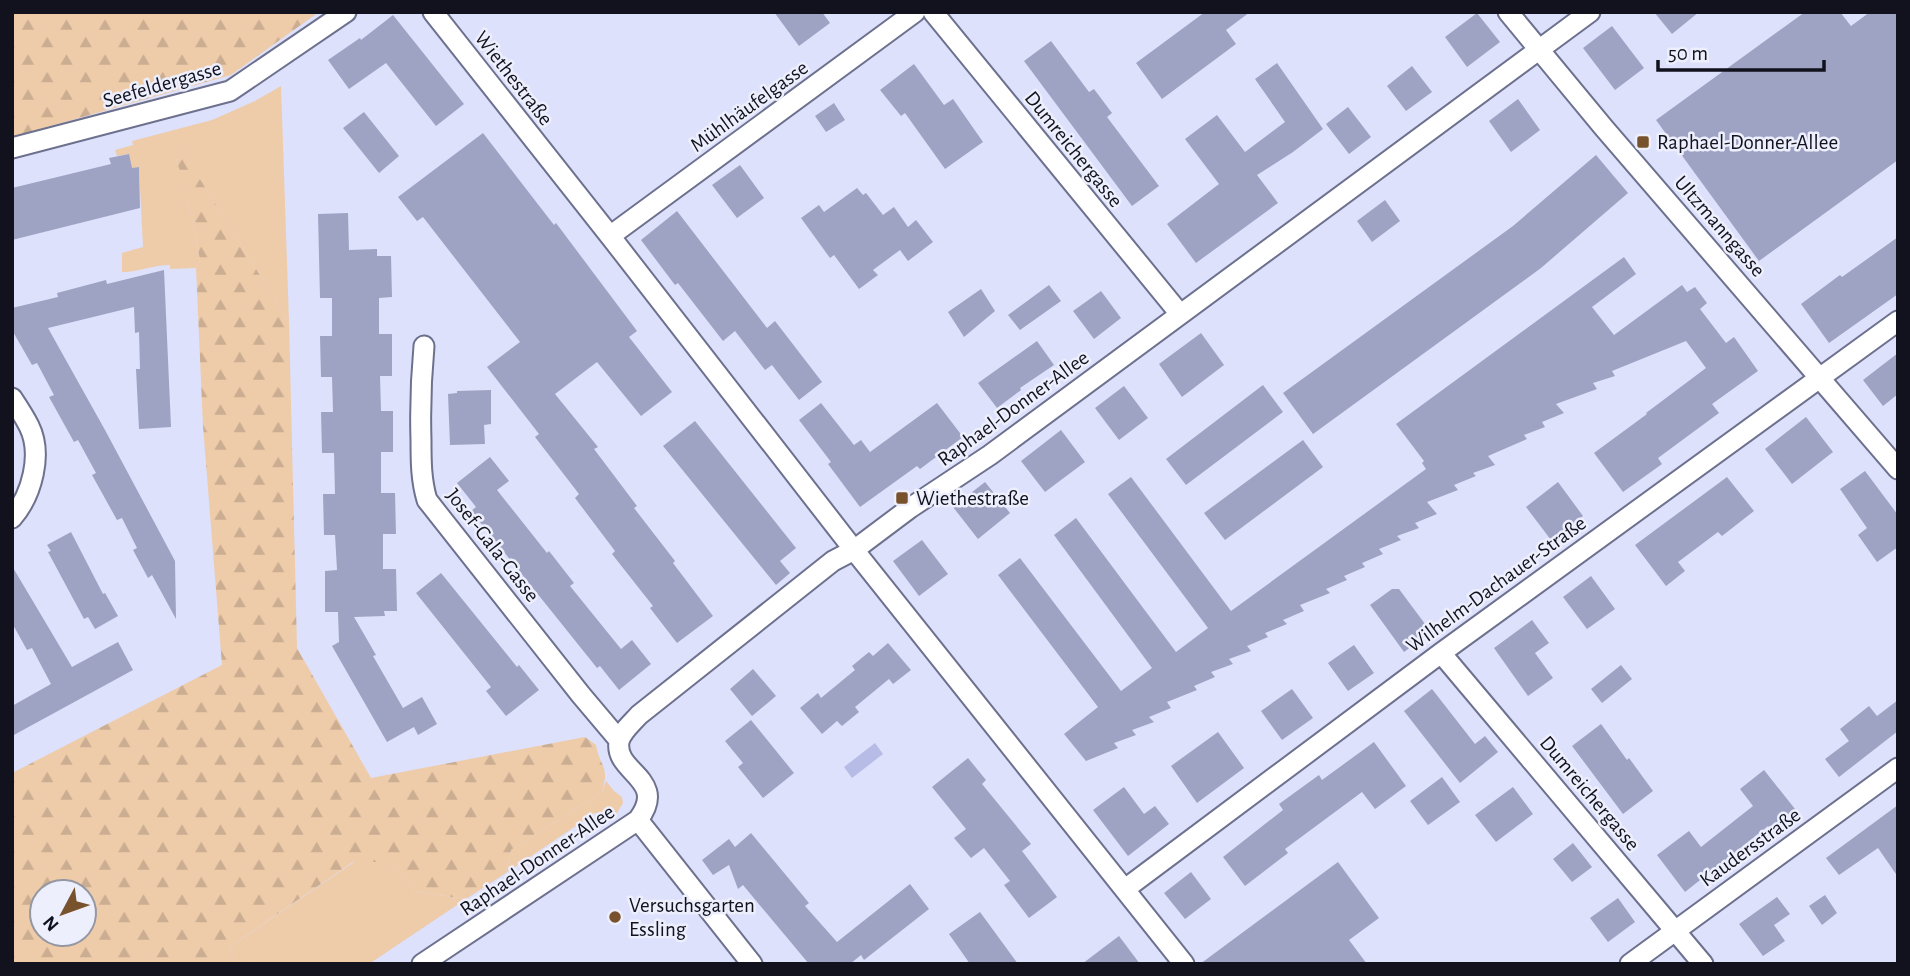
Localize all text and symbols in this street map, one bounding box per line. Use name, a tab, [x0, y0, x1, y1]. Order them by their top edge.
street label: Wiethestraße	[471, 27, 557, 129]
scale bar	[1658, 28, 1824, 72]
text: 50 m	[1668, 43, 1708, 64]
street label: Mühlhäufelgasse	[687, 57, 812, 156]
street label: Seefeldergasse	[101, 58, 224, 111]
street label: Dumreichergasse	[1021, 87, 1127, 211]
place label: Raphael-Donner-Allee	[1657, 132, 1838, 153]
marker: Raphael-Donner-Allee	[1635, 134, 1651, 150]
street label: Ultzmanngasse	[1670, 172, 1769, 281]
street label: Raphael-Donner-Allee	[934, 347, 1093, 470]
street label: Josef-Gala-Gasse	[442, 485, 543, 606]
place label: Wiethestraße	[916, 488, 1029, 509]
marker: Wiethestraße	[894, 490, 910, 506]
street label: Wilhelm-Dachauer-Straße	[1403, 512, 1590, 657]
street label: Dumreichergasse	[1536, 732, 1643, 855]
street label: Raphael-Donner-Allee	[456, 801, 618, 920]
street label: Kaudersstraße	[1696, 804, 1805, 891]
north arrow	[28, 878, 98, 948]
place label: Versuchsgarten Essling	[629, 895, 755, 940]
marker: Versuchsgarten Essling	[607, 909, 623, 925]
text: N	[40, 912, 63, 934]

